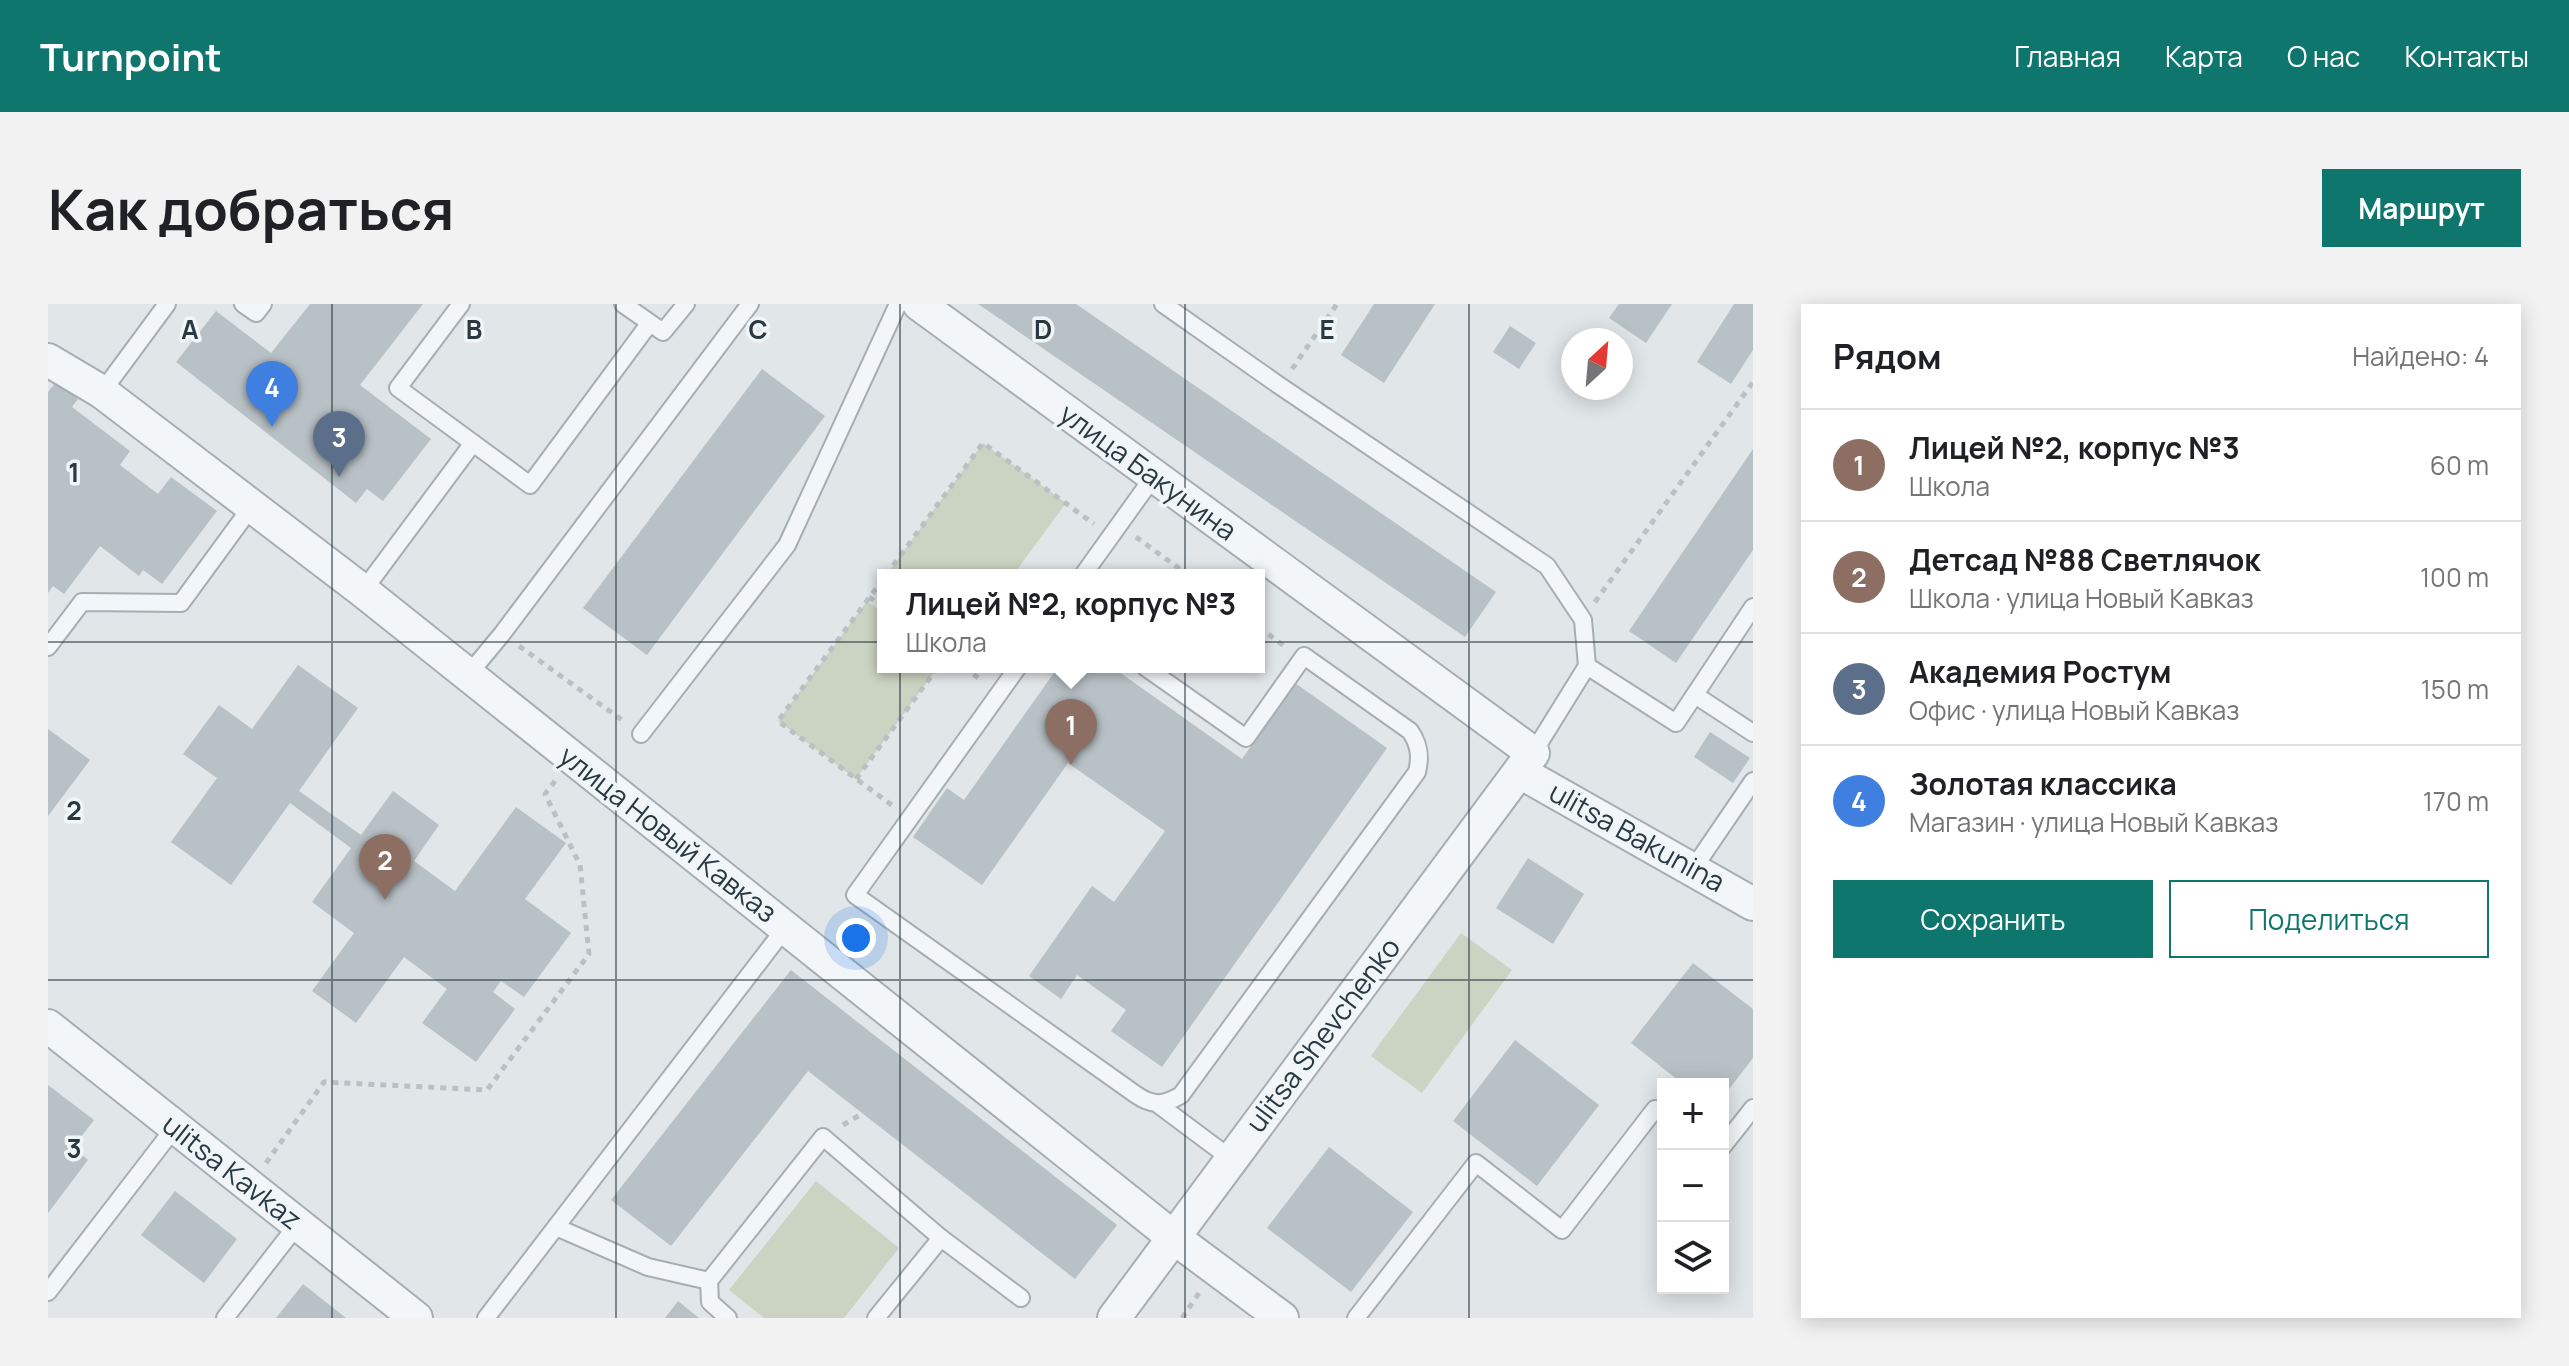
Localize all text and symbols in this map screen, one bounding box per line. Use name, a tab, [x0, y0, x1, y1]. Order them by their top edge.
text: Turnpoint	[40, 30, 222, 82]
text: Главная	[2014, 37, 2121, 75]
text: Карта	[2165, 37, 2243, 75]
text: О нас	[2287, 37, 2360, 75]
text: Контакты	[2404, 37, 2529, 75]
button: Маршрут	[2322, 169, 2521, 247]
text: Как добраться	[48, 170, 454, 247]
text: A	[181, 311, 199, 347]
text: B	[466, 311, 482, 347]
text: C	[748, 311, 768, 347]
text: D	[1034, 311, 1052, 347]
text: E	[1319, 311, 1335, 347]
north arrow	[1561, 328, 1633, 400]
text: Рядом	[1833, 333, 1942, 379]
text: Найдено: 4	[2352, 338, 2489, 374]
pin: 4	[246, 361, 298, 427]
street label: улица Бакунина	[1052, 394, 1245, 548]
pin: 3	[313, 411, 365, 477]
text: Лицей №2, корпус №3	[1909, 427, 2240, 468]
text: 1	[1853, 447, 1865, 483]
text: 60 m	[2430, 447, 2489, 483]
text: 1	[68, 454, 80, 490]
text: Школа	[1909, 468, 1990, 504]
text: Детсад №88 Светлячок	[1909, 539, 2261, 580]
text: 2	[1851, 559, 1867, 595]
text: 100 m	[2420, 559, 2489, 595]
popup	[877, 569, 1265, 673]
text: Школа · улица Новый Кавказ	[1909, 580, 2254, 616]
text: Лицей №2, корпус №3	[906, 583, 1236, 624]
text: Школа	[906, 624, 987, 660]
text: Академия Ростум	[1909, 651, 2171, 692]
text: 3	[1851, 671, 1867, 707]
text: 150 m	[2421, 671, 2489, 707]
text: Офис · улица Новый Кавказ	[1909, 692, 2239, 728]
pin: 1	[1045, 699, 1097, 765]
street label: улица Новый Кавказ	[552, 736, 785, 930]
text: Золотая классика	[1909, 763, 2177, 804]
street label: ulitsa Bakunina	[1543, 772, 1732, 900]
text: 4	[1851, 783, 1867, 819]
text: 170 m	[2423, 783, 2489, 819]
text: 2	[66, 792, 82, 828]
text: Магазин · улица Новый Кавказ	[1909, 804, 2278, 840]
pin: 2	[359, 834, 411, 900]
button: Сохранить	[1833, 880, 2153, 958]
button: Поделиться	[2169, 880, 2489, 958]
your location	[836, 918, 876, 958]
street label: ulitsa Shevchenko	[1236, 929, 1408, 1140]
map controls	[1657, 1078, 1729, 1294]
button: +	[1657, 1078, 1729, 1150]
street label: ulitsa Kavkaz	[155, 1105, 310, 1238]
text: 3	[66, 1130, 82, 1166]
button: −	[1657, 1150, 1729, 1222]
button: layers	[1657, 1222, 1729, 1294]

